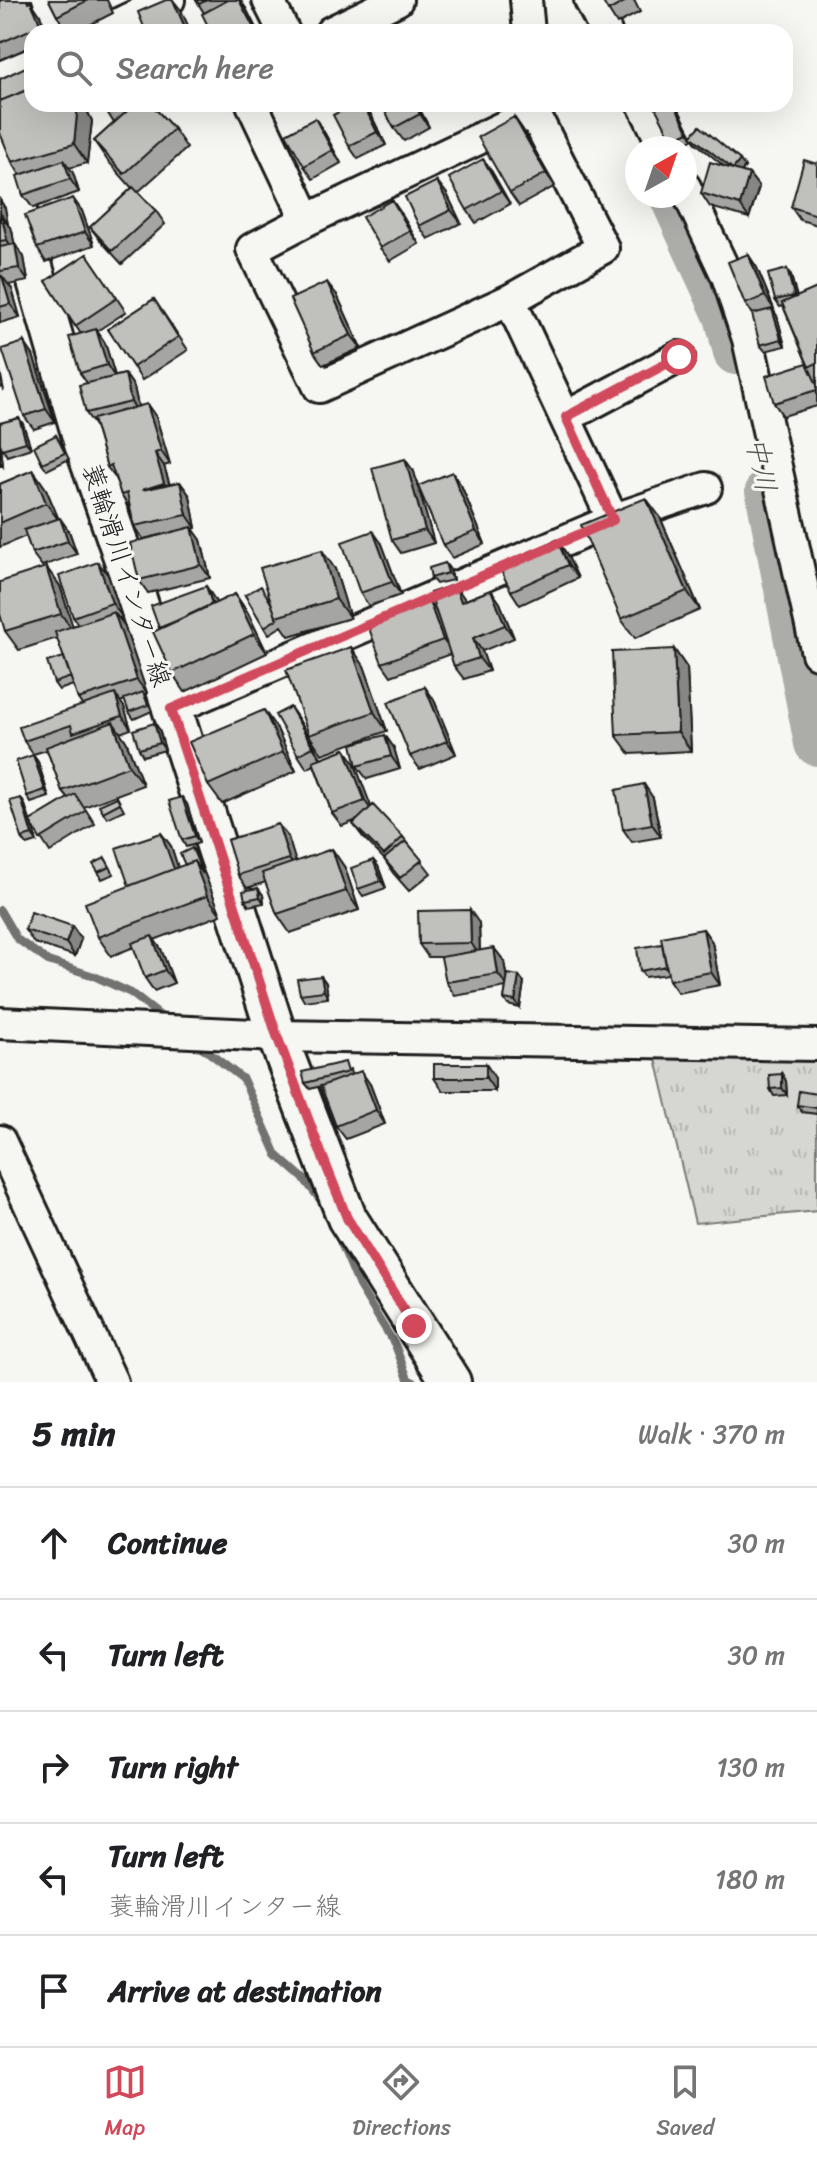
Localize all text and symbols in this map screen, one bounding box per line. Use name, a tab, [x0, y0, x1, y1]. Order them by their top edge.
search box	[24, 24, 793, 112]
text: Search here	[116, 41, 274, 95]
icon: search	[52, 46, 96, 90]
north arrow	[625, 136, 697, 208]
route start	[661, 339, 697, 375]
water label: 中川	[732, 432, 791, 496]
street label: 蓑輪滑川インター線	[69, 457, 185, 693]
route end	[396, 1308, 432, 1344]
text: 5 min	[32, 1404, 115, 1464]
text: Walk · 370 m	[638, 1411, 785, 1457]
text: Continue	[108, 1516, 227, 1570]
text: 30 m	[728, 1520, 785, 1566]
icon: ahead	[32, 1521, 76, 1565]
text: Turn left	[108, 1628, 224, 1682]
text: 30 m	[728, 1632, 785, 1678]
icon: left	[32, 1633, 76, 1677]
text: Turn right	[108, 1740, 238, 1794]
text: 130 m	[716, 1744, 785, 1790]
icon: right	[32, 1745, 76, 1789]
text: Turn left	[108, 1829, 224, 1883]
text: 180 m	[715, 1856, 785, 1902]
icon: left	[32, 1857, 76, 1901]
text: 蓑輪滑川インター線	[108, 1883, 341, 1929]
text: Arrive at destination	[108, 1964, 382, 2018]
icon: arrive	[32, 1969, 76, 2013]
tab: Map	[103, 2060, 147, 2147]
tab: Directions	[352, 2060, 451, 2147]
tab: Saved	[656, 2060, 714, 2147]

